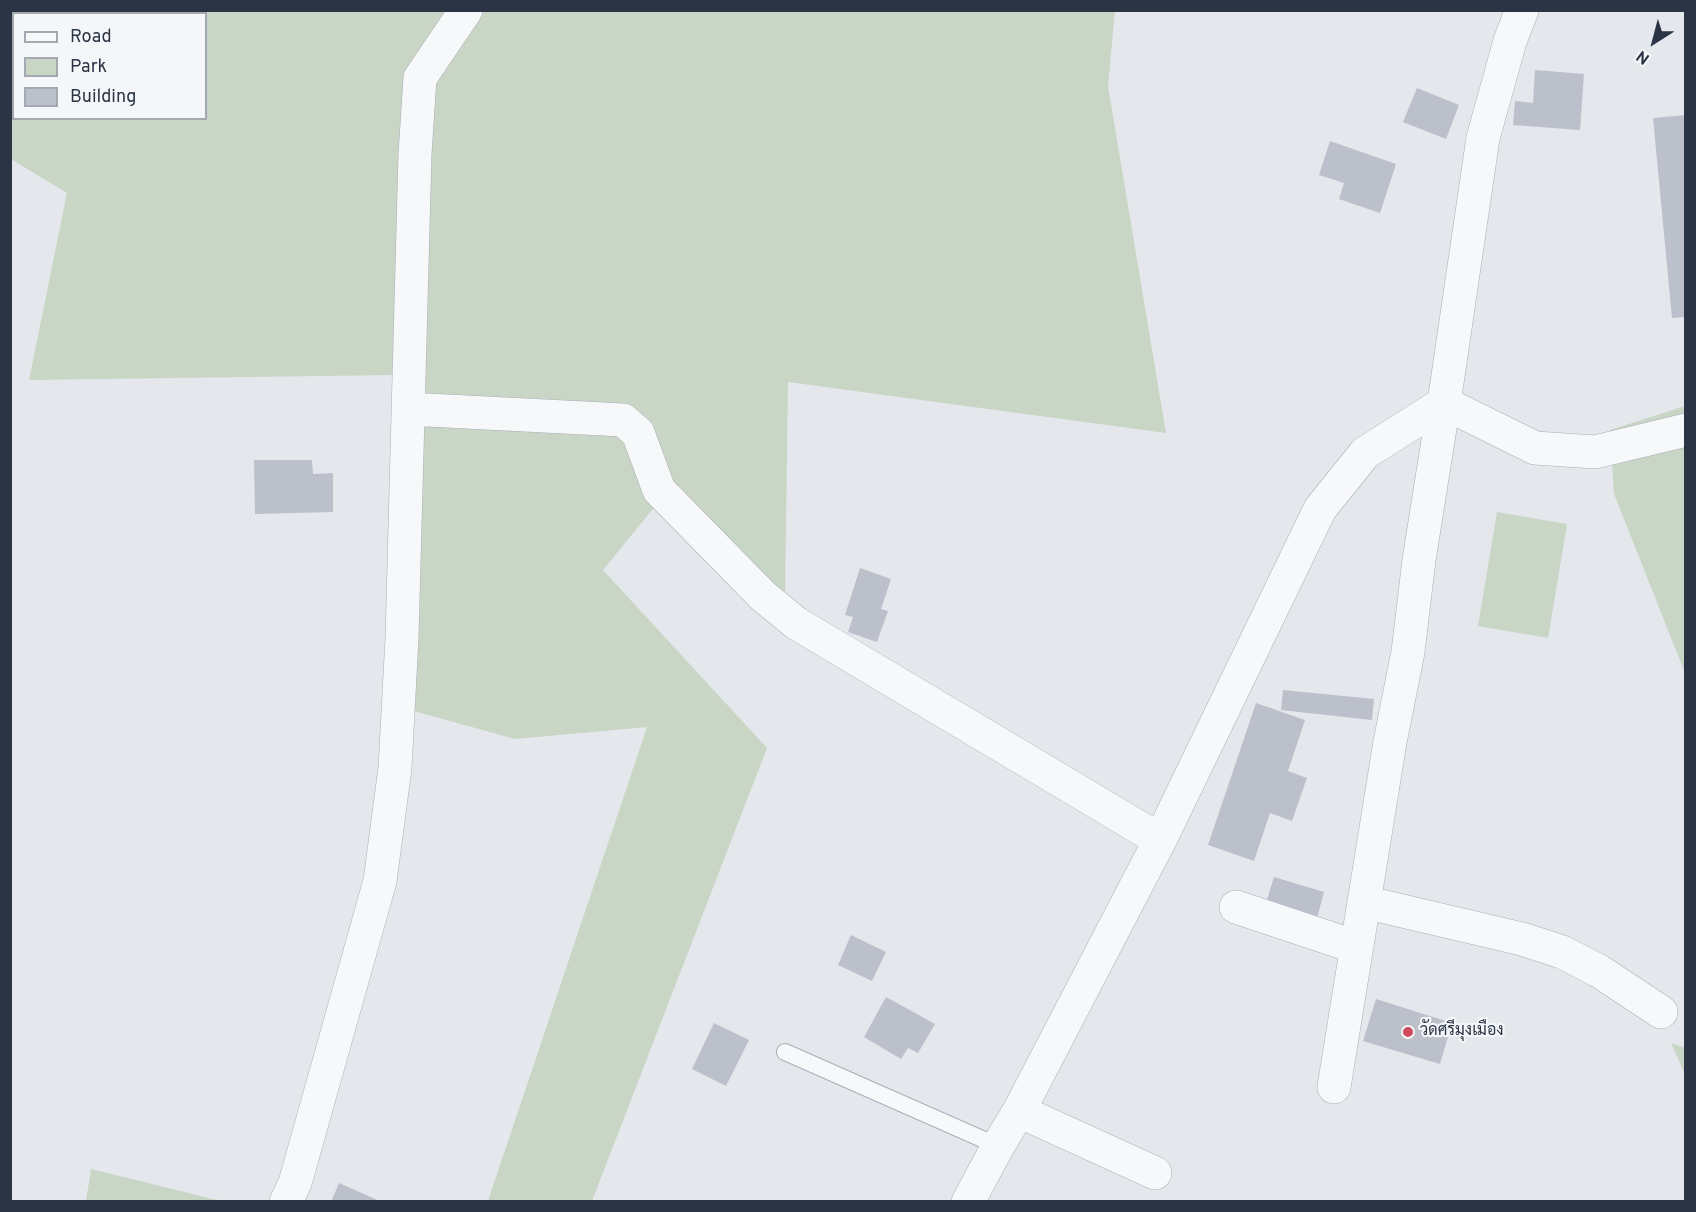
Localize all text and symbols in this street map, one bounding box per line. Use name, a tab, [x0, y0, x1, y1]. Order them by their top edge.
legend	[12, 12, 207, 120]
north arrow	[1624, 12, 1684, 72]
text: Road	[70, 26, 112, 49]
text: N	[1633, 45, 1654, 68]
text: Park	[70, 56, 107, 79]
text: Building	[70, 86, 136, 109]
place label: วัดศรีมุงเมือง	[1420, 1022, 1504, 1042]
marker: วัดศรีมุงเมือง	[1401, 1025, 1415, 1039]

